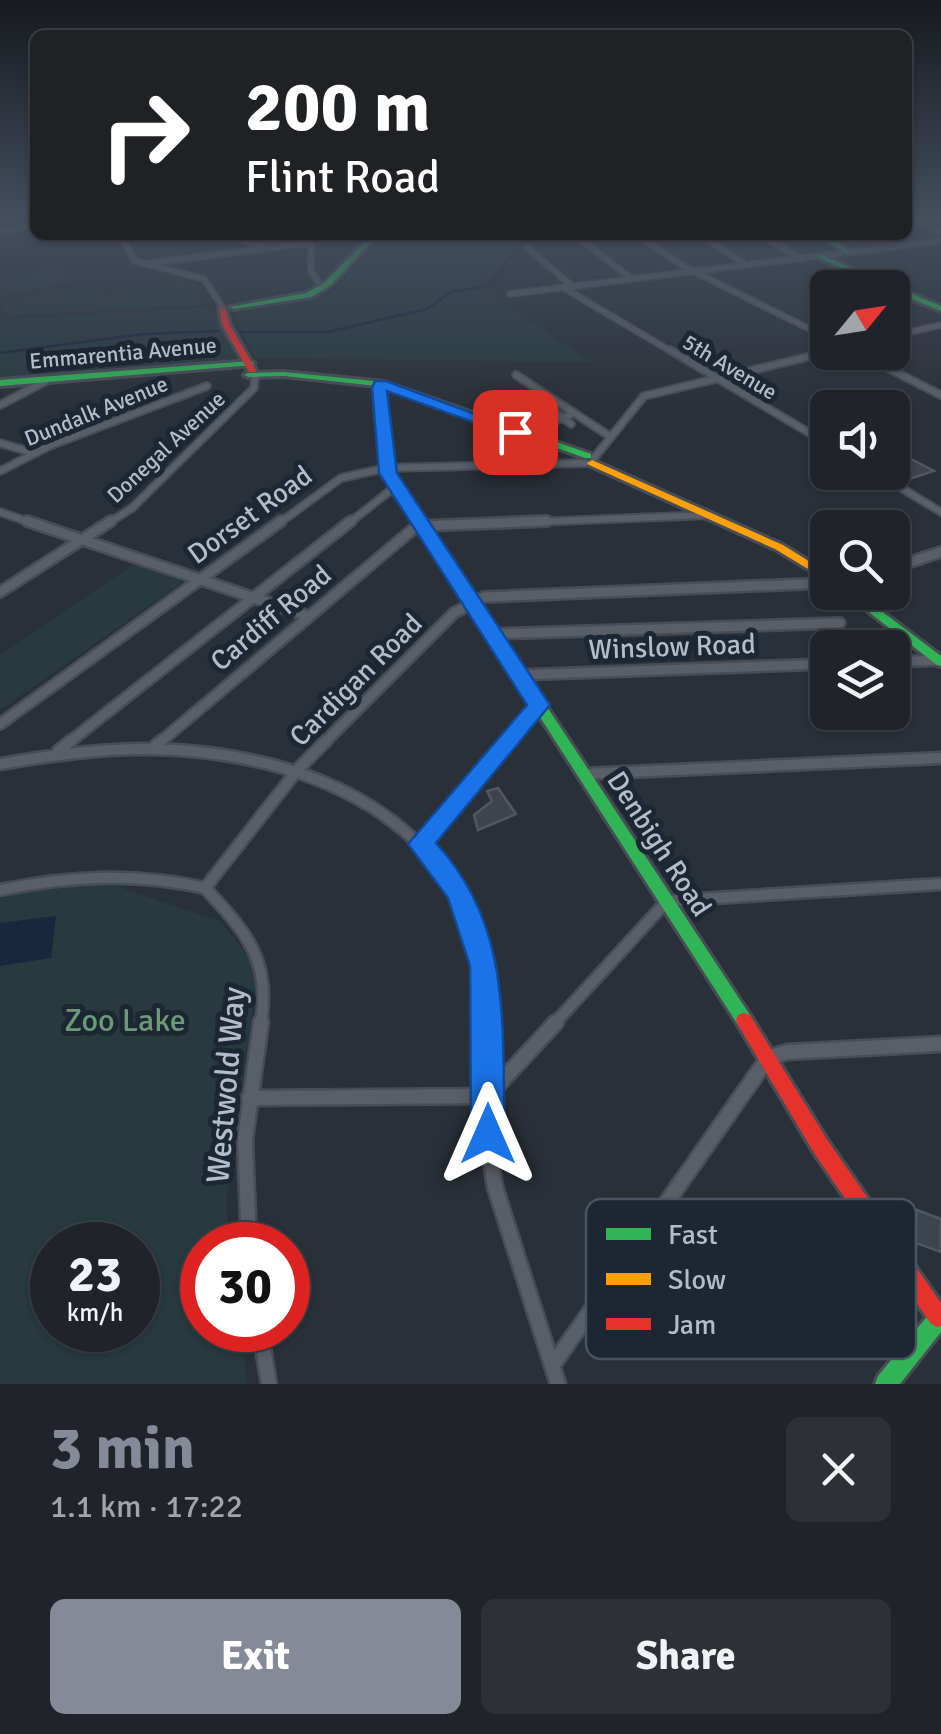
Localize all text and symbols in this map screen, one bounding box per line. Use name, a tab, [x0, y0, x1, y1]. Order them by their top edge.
text: 200 m	[245, 64, 430, 150]
icon: right	[80, 70, 210, 200]
text: Flint Road	[245, 150, 440, 205]
north arrow	[810, 270, 910, 370]
map controls	[810, 270, 910, 730]
street label: 5th Avenue	[678, 328, 782, 406]
street label: Emmarentia Avenue	[28, 331, 218, 375]
street label: Dundalk Avenue	[20, 370, 172, 452]
street label: Donegal Avenue	[101, 385, 231, 509]
pin	[473, 390, 558, 475]
button: sound	[810, 390, 910, 490]
icon: arrive	[488, 405, 543, 460]
street label: Dorset Road	[181, 459, 319, 571]
button: search	[810, 510, 910, 610]
street label: Cardiff Road	[204, 558, 338, 678]
street label: Cardigan Road	[283, 607, 429, 753]
street label: Winslow Road	[588, 627, 756, 667]
button: layers	[810, 630, 910, 730]
street label: Denbigh Road	[600, 765, 718, 923]
street label: Westwold Way	[198, 985, 254, 1185]
park label: Zoo Lake	[64, 1001, 186, 1040]
position arrow	[436, 1082, 540, 1186]
legend	[586, 1199, 916, 1359]
text: Fast	[668, 1218, 718, 1252]
speed limit sign: 30	[180, 1222, 310, 1352]
text: 23	[68, 1244, 122, 1306]
text: Slow	[668, 1263, 726, 1297]
text: km/h	[67, 1297, 123, 1328]
text: Jam	[668, 1308, 716, 1342]
text: 3 min	[50, 1412, 195, 1486]
button: close	[786, 1417, 891, 1522]
text: 1.1 km · 17:22	[50, 1487, 243, 1526]
button: Exit	[50, 1599, 461, 1714]
button: Share	[481, 1599, 891, 1714]

